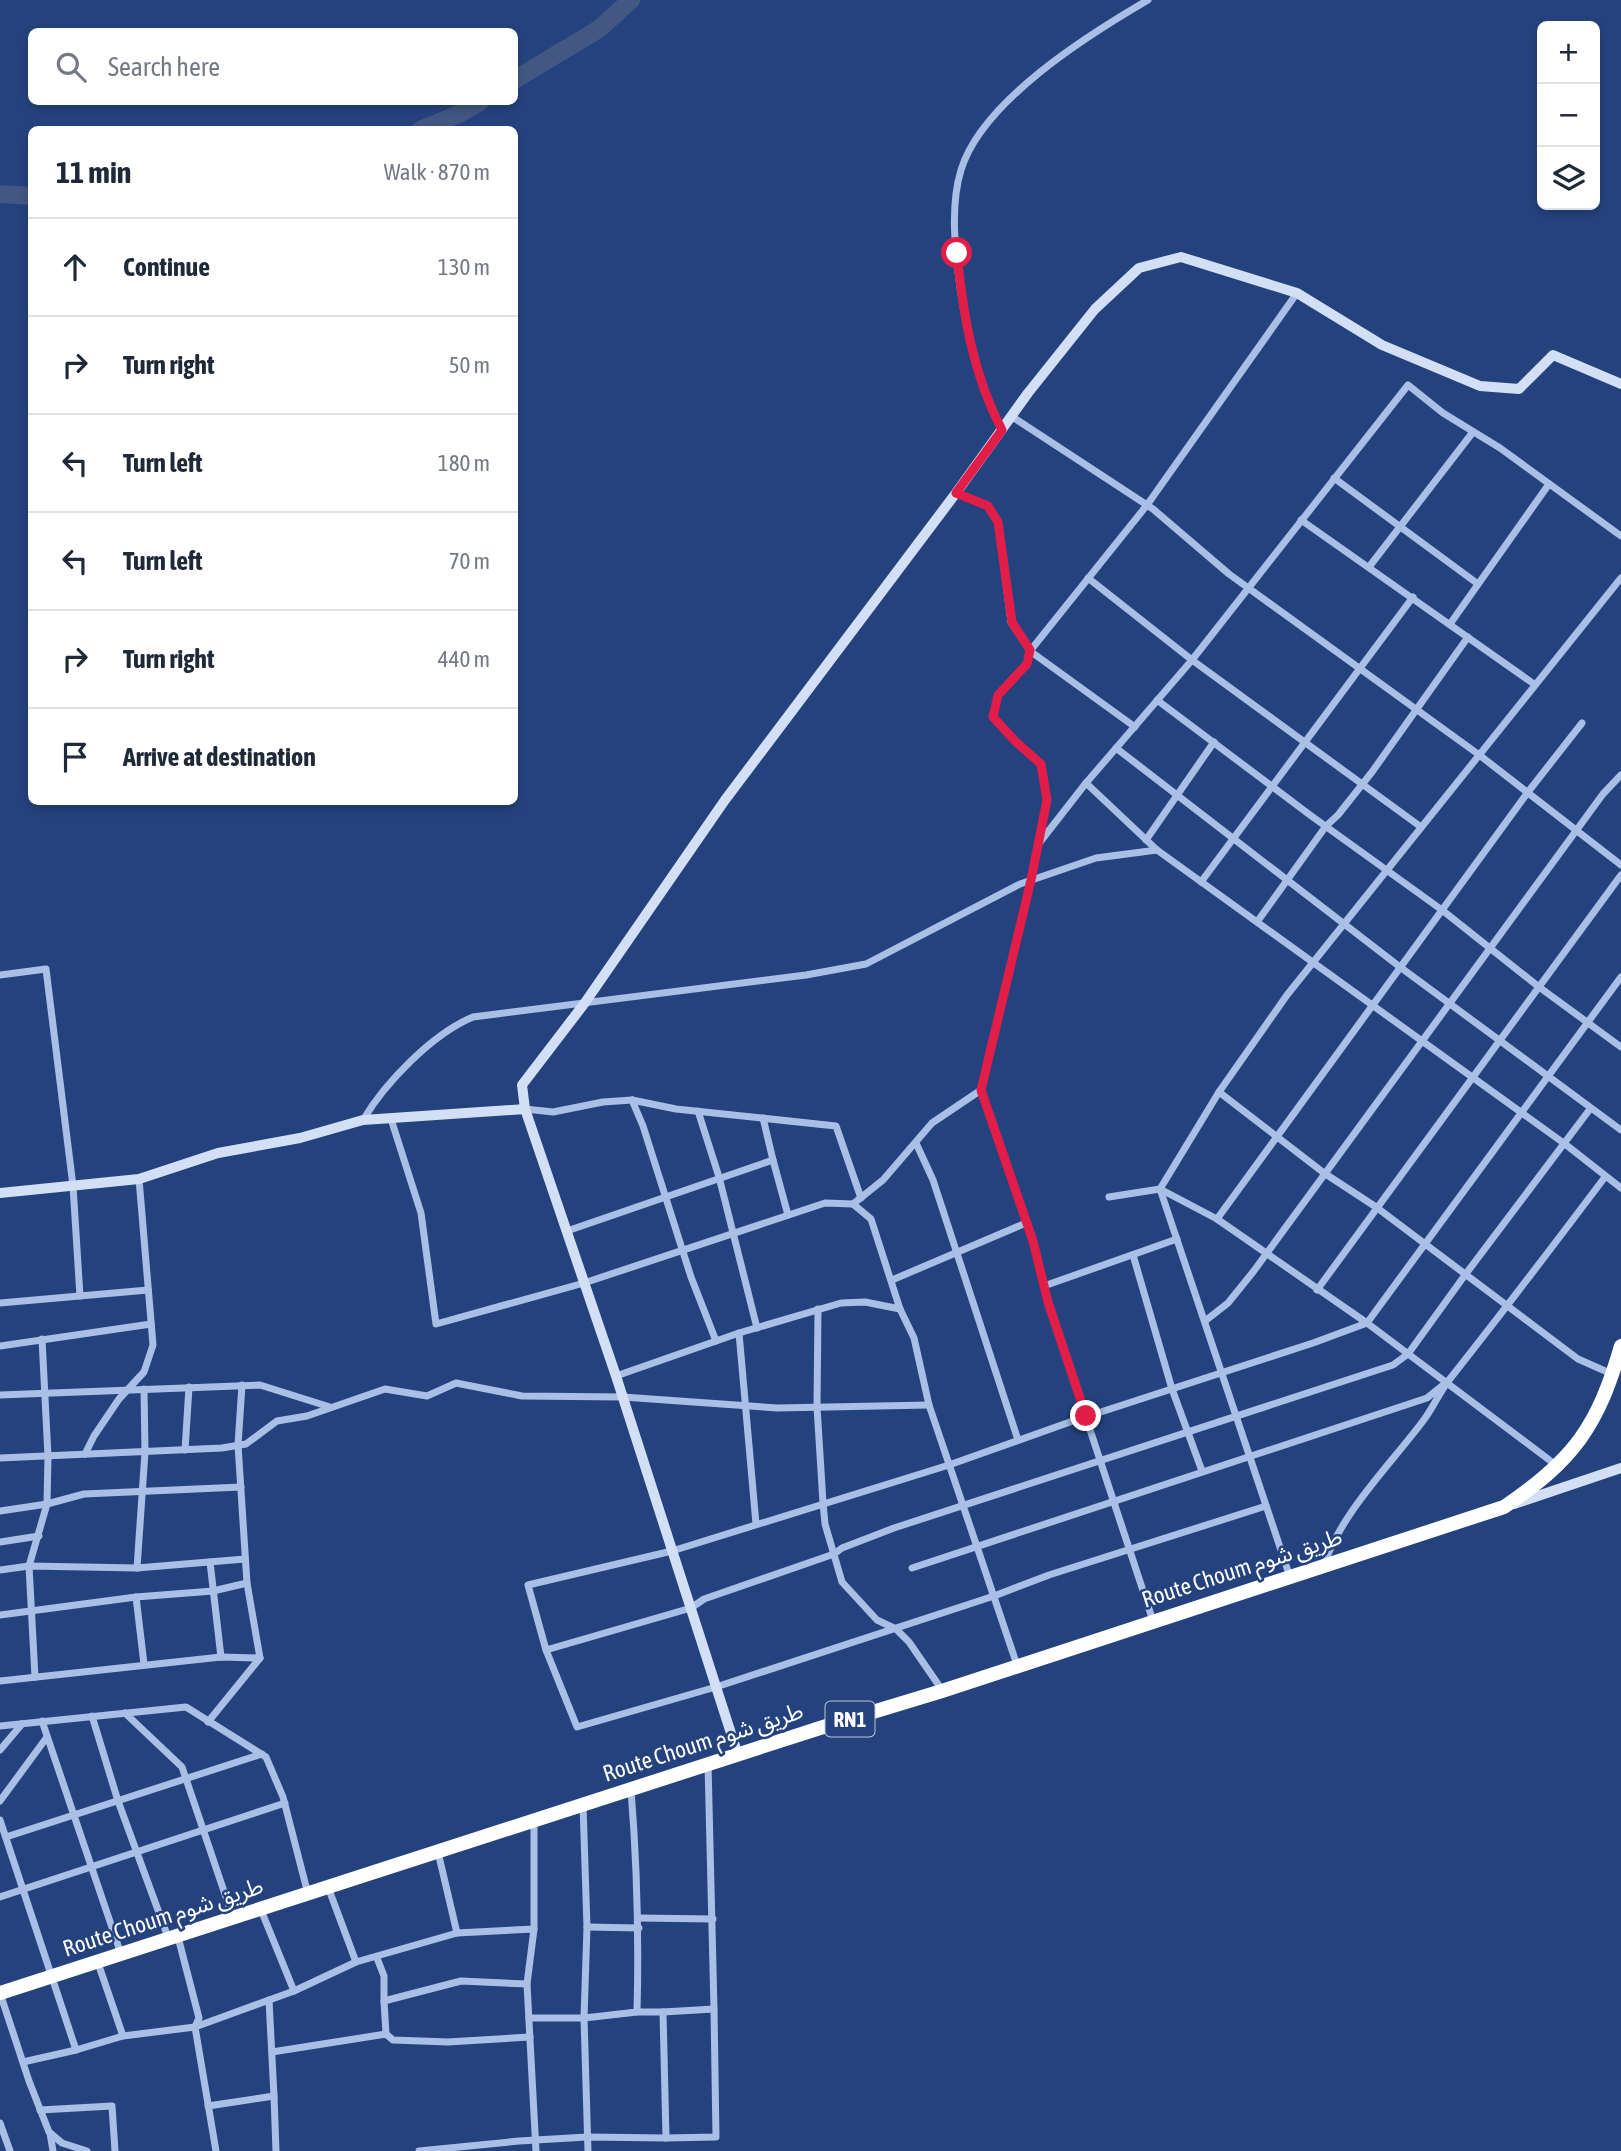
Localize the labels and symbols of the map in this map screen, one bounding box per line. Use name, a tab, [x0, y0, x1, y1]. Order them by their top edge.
route start	[941, 237, 972, 268]
route end	[1070, 1400, 1101, 1431]
street label: Route Choum طريق شوم	[1139, 1523, 1347, 1617]
street label: Route Choum طريق شوم	[600, 1697, 808, 1791]
road number: RN1	[826, 1702, 874, 1736]
street label: Route Choum طريق شوم	[60, 1872, 268, 1966]

